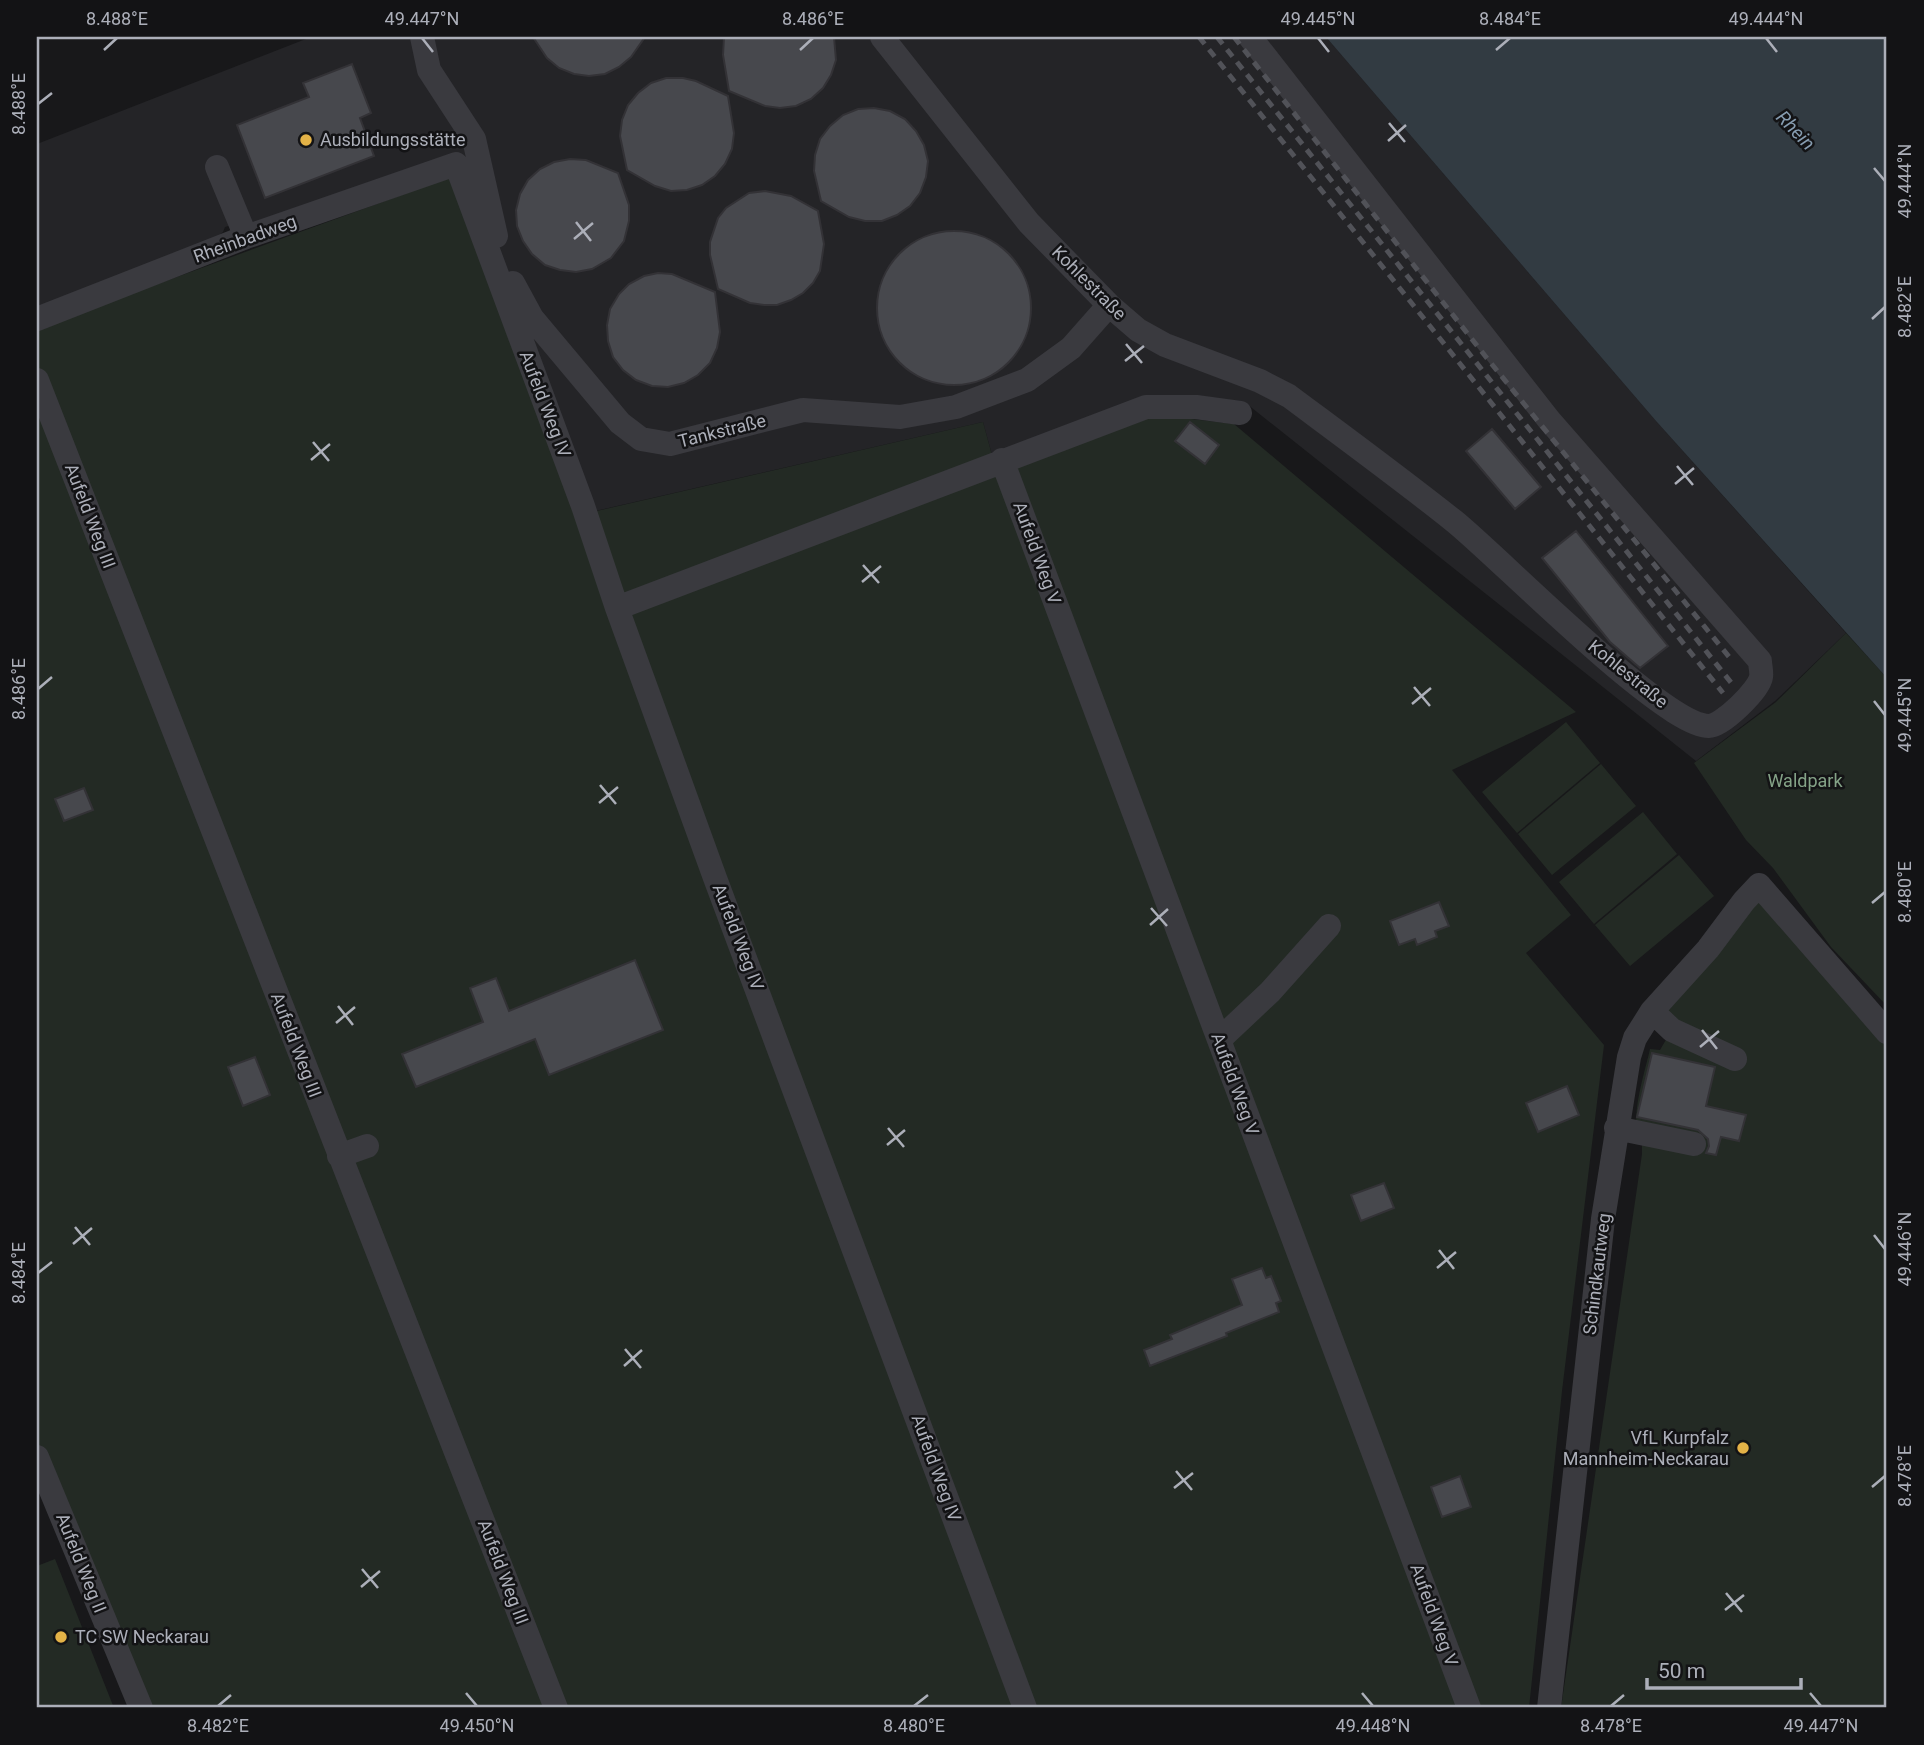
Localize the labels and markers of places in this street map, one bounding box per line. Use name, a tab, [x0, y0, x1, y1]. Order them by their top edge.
place label: Ausbildungsstätte	[320, 129, 465, 150]
marker: Ausbildungsstätte	[298, 132, 314, 148]
place label: VfL Kurpfalz Mannheim-Neckarau	[1563, 1427, 1729, 1469]
marker: VfL Kurpfalz Mannheim-Neckarau	[1735, 1440, 1751, 1456]
place label: TC SW Neckarau	[75, 1626, 209, 1647]
marker: TC SW Neckarau	[53, 1629, 69, 1645]

